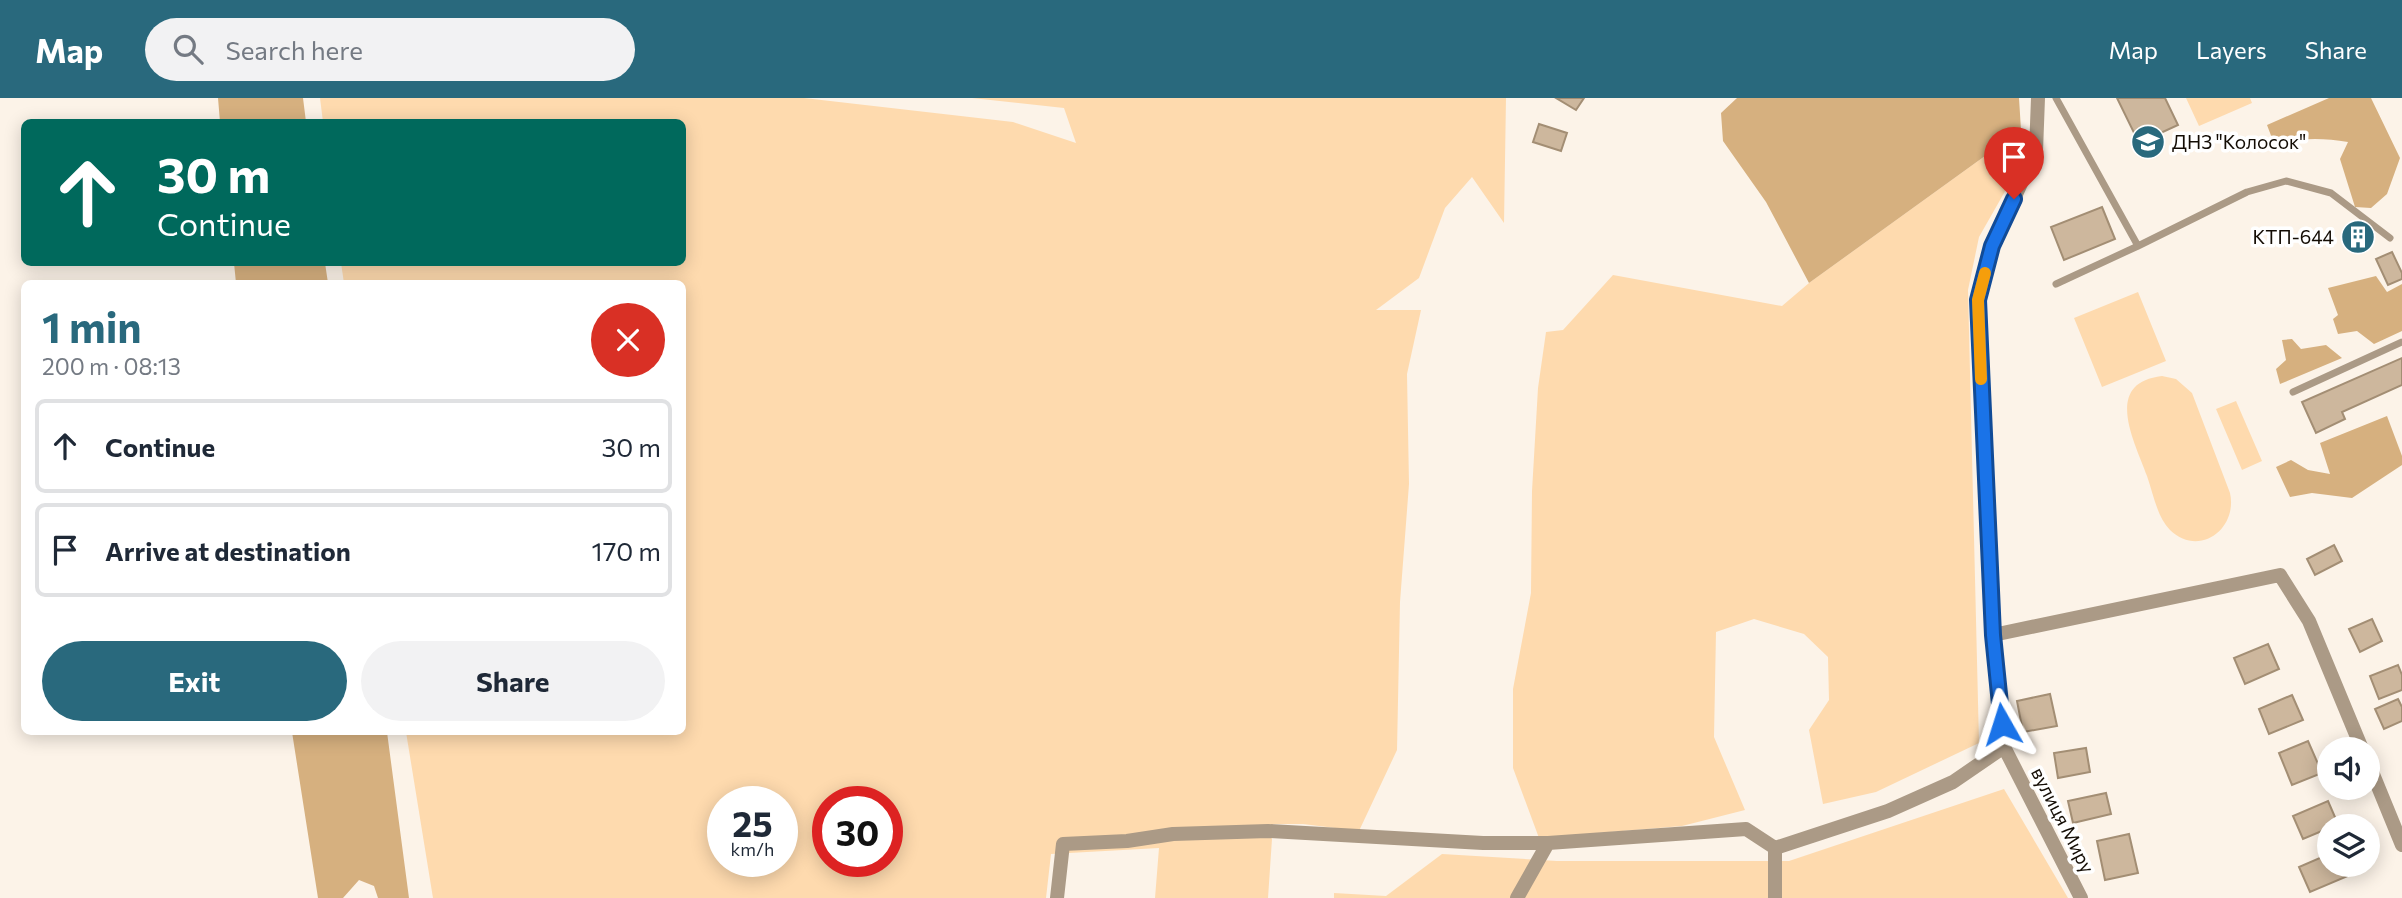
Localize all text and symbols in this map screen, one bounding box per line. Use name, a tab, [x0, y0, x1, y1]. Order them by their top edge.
search box	[145, 18, 635, 81]
text: Map	[35, 29, 103, 70]
icon: search	[169, 30, 207, 68]
text: Search here	[225, 34, 363, 65]
text: Map	[2109, 35, 2158, 64]
text: Layers	[2196, 35, 2267, 64]
text: Share	[2305, 35, 2367, 64]
school or university icon: ДНЗ "Колосок"	[2129, 123, 2167, 161]
pin	[1984, 127, 2044, 199]
place label: ДНЗ "Колосок"	[2172, 130, 2306, 153]
icon: arrive	[1995, 138, 2033, 176]
text: 30 m	[157, 143, 270, 203]
icon: ahead	[42, 147, 133, 238]
text: Continue	[157, 203, 291, 243]
building icon: КТП-644	[2339, 218, 2377, 256]
place label: КТП-644	[2253, 225, 2334, 248]
text: 1 min	[42, 300, 142, 352]
button: close	[591, 303, 665, 377]
text: 200 m · 08:13	[42, 352, 181, 380]
icon: ahead	[46, 427, 84, 465]
text: Continue	[105, 431, 215, 462]
text: 30 m	[602, 431, 661, 462]
icon: arrive	[46, 531, 84, 569]
text: Arrive at destination	[105, 535, 351, 566]
text: 170 m	[592, 535, 661, 566]
button: Exit	[42, 641, 347, 721]
button: Share	[361, 641, 665, 721]
position arrow	[1965, 687, 2039, 761]
map controls	[2317, 737, 2380, 877]
button: sound	[2317, 737, 2380, 800]
street label: вулиця Миру	[2027, 763, 2100, 877]
speed limit sign: 30	[812, 786, 903, 877]
text: 25	[732, 801, 773, 844]
button: layers	[2317, 814, 2380, 877]
text: km/h	[731, 838, 774, 860]

